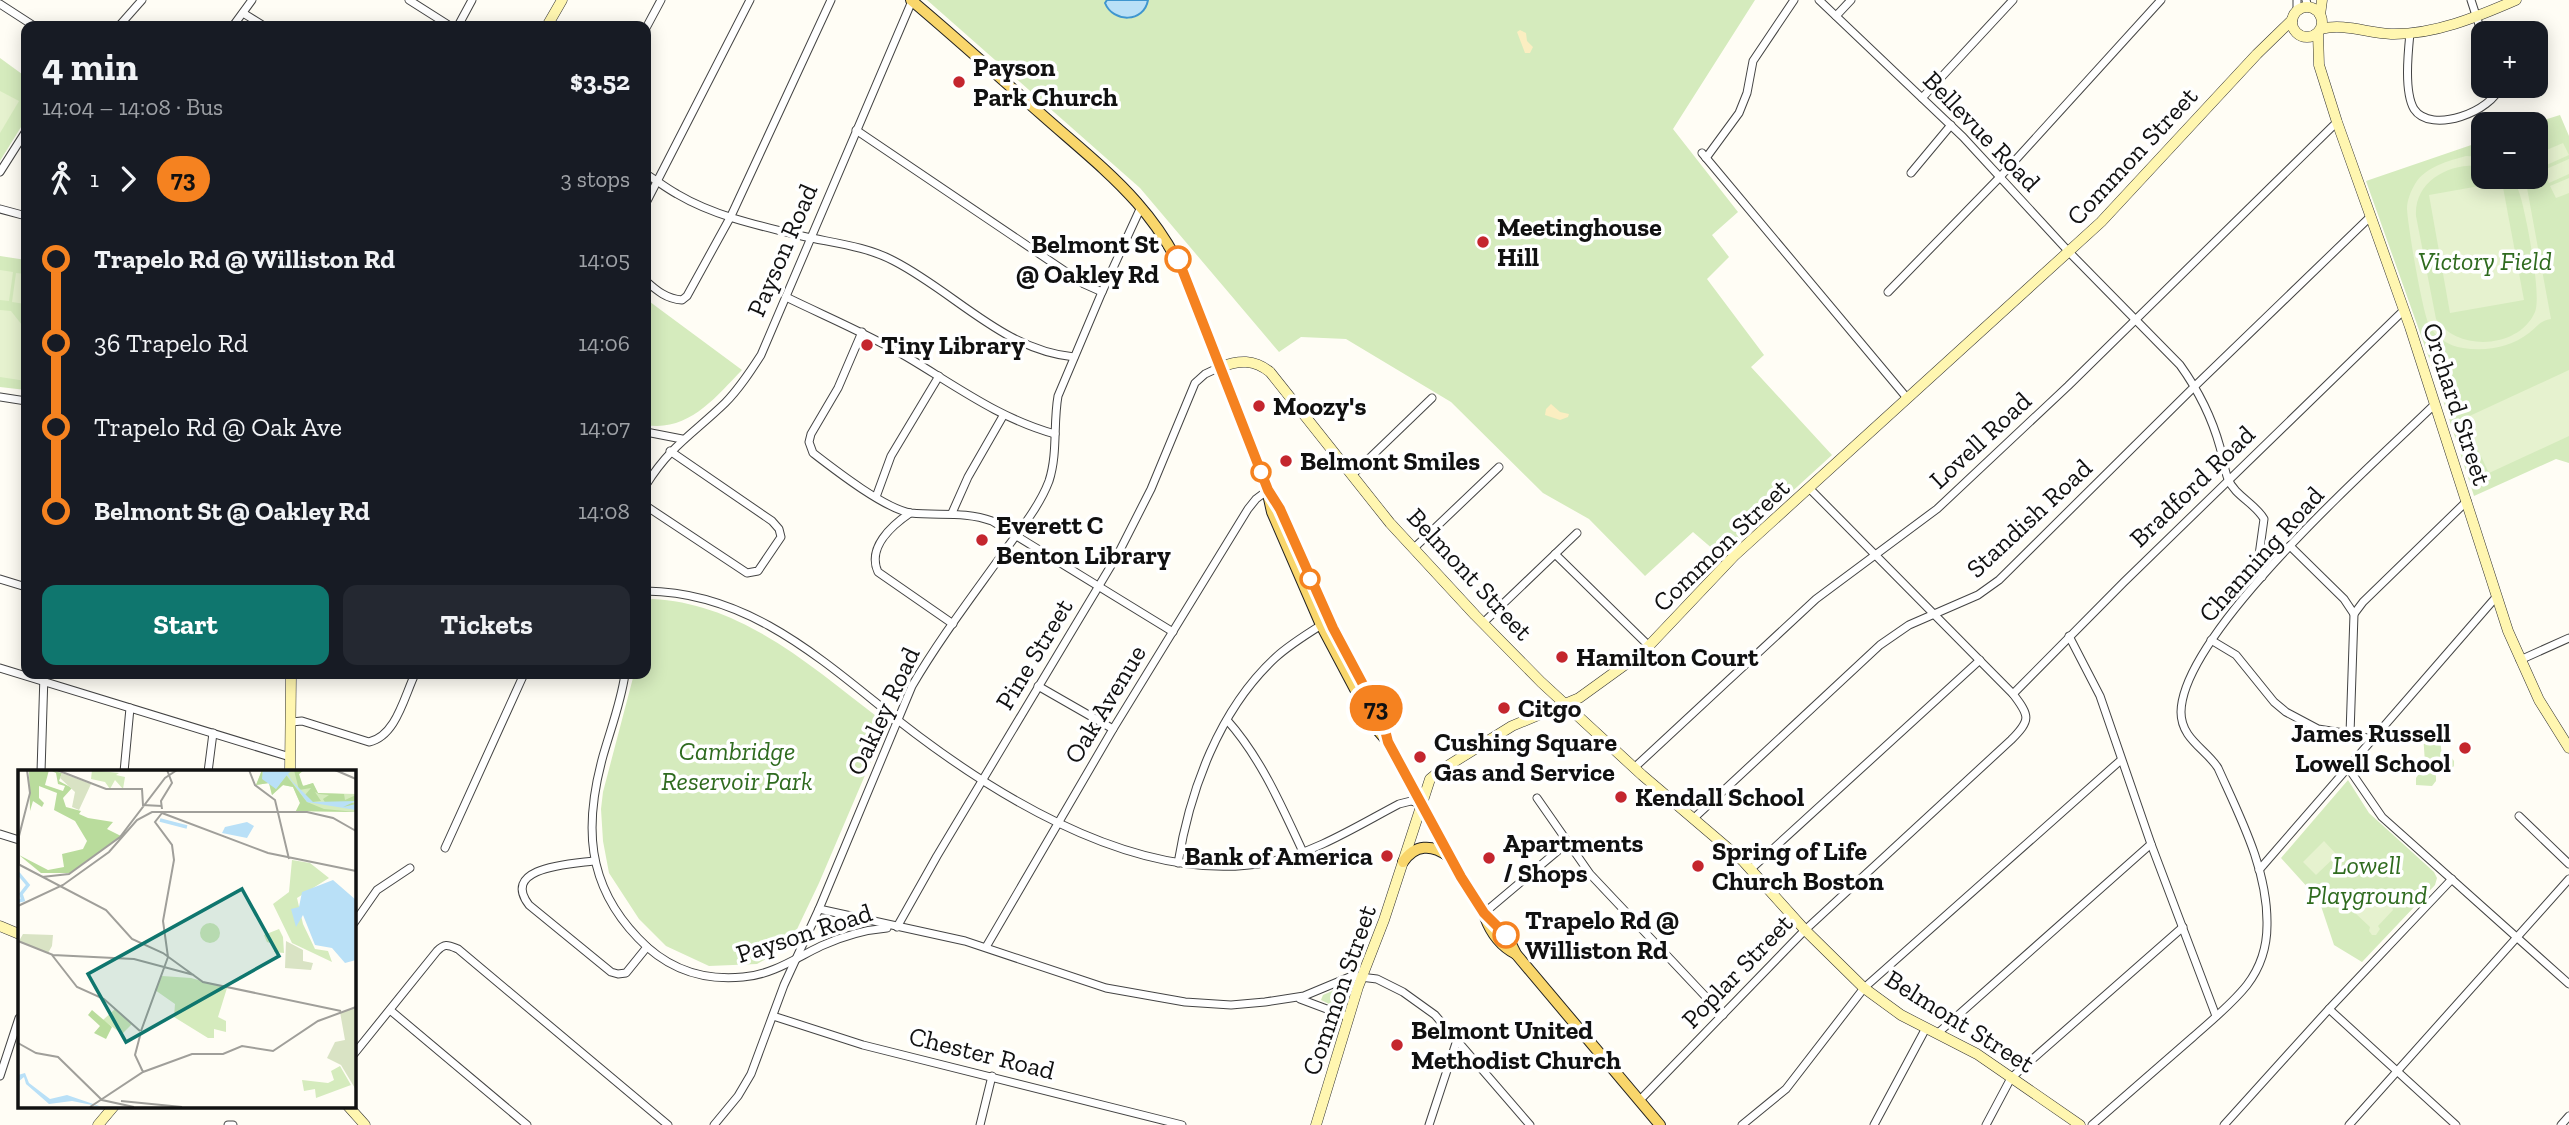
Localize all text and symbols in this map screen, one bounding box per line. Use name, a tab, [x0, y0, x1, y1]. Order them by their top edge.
map controls	[2471, 21, 2548, 189]
button: +	[2471, 21, 2548, 98]
text: 4 min	[42, 44, 138, 90]
place label: Payson Park Church	[973, 51, 1118, 113]
street label: Bellevue Road	[1917, 64, 2047, 198]
text: $3.52	[570, 65, 630, 97]
marker: Payson Park Church	[951, 74, 967, 90]
street label: Common Street	[2060, 80, 2205, 232]
text: 14:04 – 14:08 · Bus	[42, 93, 223, 121]
button: −	[2471, 112, 2548, 189]
icon: walk	[42, 160, 80, 198]
icon: forward	[109, 160, 147, 198]
text: 73	[171, 164, 196, 193]
text: 1	[90, 165, 99, 193]
text: 3 stops	[560, 165, 630, 193]
street label: Payson Road	[740, 179, 824, 321]
place label: Meetinghouse Hill	[1497, 211, 1662, 273]
place label: Belmont St @ Oakley Rd	[1016, 228, 1160, 290]
marker: Meetinghouse Hill	[1475, 234, 1491, 250]
text: Trapelo Rd @ Williston Rd	[94, 243, 395, 275]
text: 14:05	[579, 245, 630, 273]
park label: Victory Field	[2418, 245, 2552, 277]
marker: Belmont St @ Oakley Rd	[1165, 246, 1191, 272]
street label: Orchard Street	[2416, 319, 2498, 489]
text: 36 Trapelo Rd	[94, 327, 248, 359]
text: 14:06	[578, 329, 630, 357]
place label: Tiny Library	[881, 329, 1025, 361]
marker: Tiny Library	[859, 337, 875, 353]
street label: Lovell Road	[1922, 385, 2038, 495]
place label: Moozy's	[1273, 390, 1366, 422]
marker: Moozy's	[1251, 398, 1267, 414]
text: Trapelo Rd @ Oak Ave	[94, 411, 342, 443]
text: 14:07	[580, 413, 630, 441]
street label: Bradford Road	[2123, 418, 2261, 554]
place label: Belmont Smiles	[1300, 445, 1480, 477]
street label: Standish Road	[1960, 452, 2098, 584]
marker: Belmont Smiles	[1278, 453, 1294, 469]
unlabelled marker	[1251, 462, 1271, 482]
street label: Common Street	[1646, 472, 1796, 618]
street label: Channing Road	[2192, 479, 2330, 629]
text: Belmont St @ Oakley Rd	[94, 495, 370, 527]
text: 14:08	[578, 497, 630, 525]
street label: Belmont Street	[1400, 501, 1540, 647]
place label: Everett C Benton Library	[996, 509, 1171, 571]
marker: Everett C Benton Library	[974, 532, 990, 548]
unlabelled marker	[1300, 569, 1320, 589]
button: Start	[42, 585, 329, 665]
button: Tickets	[343, 585, 630, 665]
street label: Pine Street	[988, 592, 1080, 715]
street label: Oak Avenue	[1057, 639, 1153, 769]
place label: Hamilton Court	[1576, 641, 1759, 673]
street label: Oakley Road	[839, 642, 927, 780]
marker: Hamilton Court	[1554, 649, 1570, 665]
line badge: 73	[1344, 685, 1408, 731]
place label: Citgo	[1518, 692, 1582, 724]
text: 73	[1364, 693, 1388, 722]
marker: Citgo	[1496, 700, 1512, 716]
place label: James Russell Lowell School	[2291, 717, 2451, 779]
place label: Cushing Square Gas and Service	[1434, 726, 1617, 788]
park label: Cambridge Reservoir Park	[661, 735, 813, 797]
marker: James Russell Lowell School	[2457, 740, 2473, 756]
marker: Cushing Square Gas and Service	[1412, 749, 1428, 765]
inset map	[18, 770, 355, 1108]
place label: Kendall School	[1635, 781, 1804, 813]
marker: Kendall School	[1613, 789, 1629, 805]
place label: Apartments / Shops	[1503, 827, 1644, 889]
place label: Spring of Life Church Boston	[1712, 835, 1884, 897]
place label: Bank of America	[1184, 840, 1373, 872]
marker: Bank of America	[1379, 848, 1395, 864]
park label: Lowell Playground	[2306, 849, 2428, 911]
marker: Apartments / Shops	[1481, 850, 1497, 866]
marker: Spring of Life Church Boston	[1690, 858, 1706, 874]
street label: Payson Road	[732, 896, 876, 970]
street label: Common Street	[1295, 900, 1383, 1079]
place label: Trapelo Rd @ Williston Rd	[1525, 904, 1679, 966]
street label: Poplar Street	[1675, 907, 1800, 1035]
marker: Trapelo Rd @ Williston Rd	[1493, 922, 1519, 948]
street label: Belmont Street	[1880, 962, 2041, 1080]
place label: Belmont United Methodist Church	[1411, 1014, 1621, 1076]
street label: Chester Road	[906, 1019, 1058, 1087]
marker: Belmont United Methodist Church	[1389, 1037, 1405, 1053]

